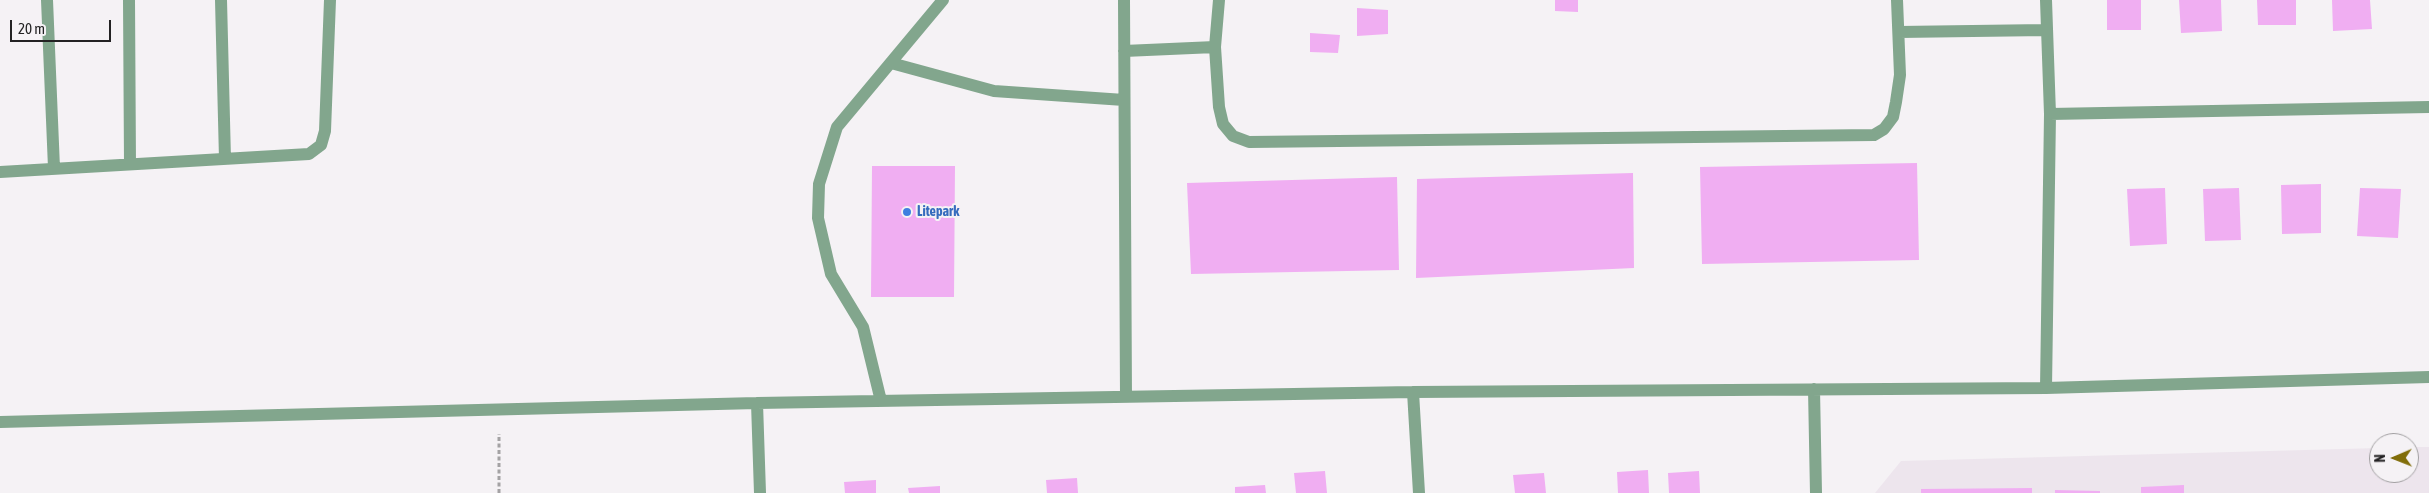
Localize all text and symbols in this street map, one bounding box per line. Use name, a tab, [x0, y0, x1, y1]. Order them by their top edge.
scale bar	[12, 10, 114, 42]
text: 20 m	[18, 20, 45, 37]
place label: Litepark	[917, 204, 959, 220]
marker: Litepark	[901, 206, 913, 218]
north arrow	[2369, 433, 2419, 483]
text: N	[2372, 454, 2388, 463]

